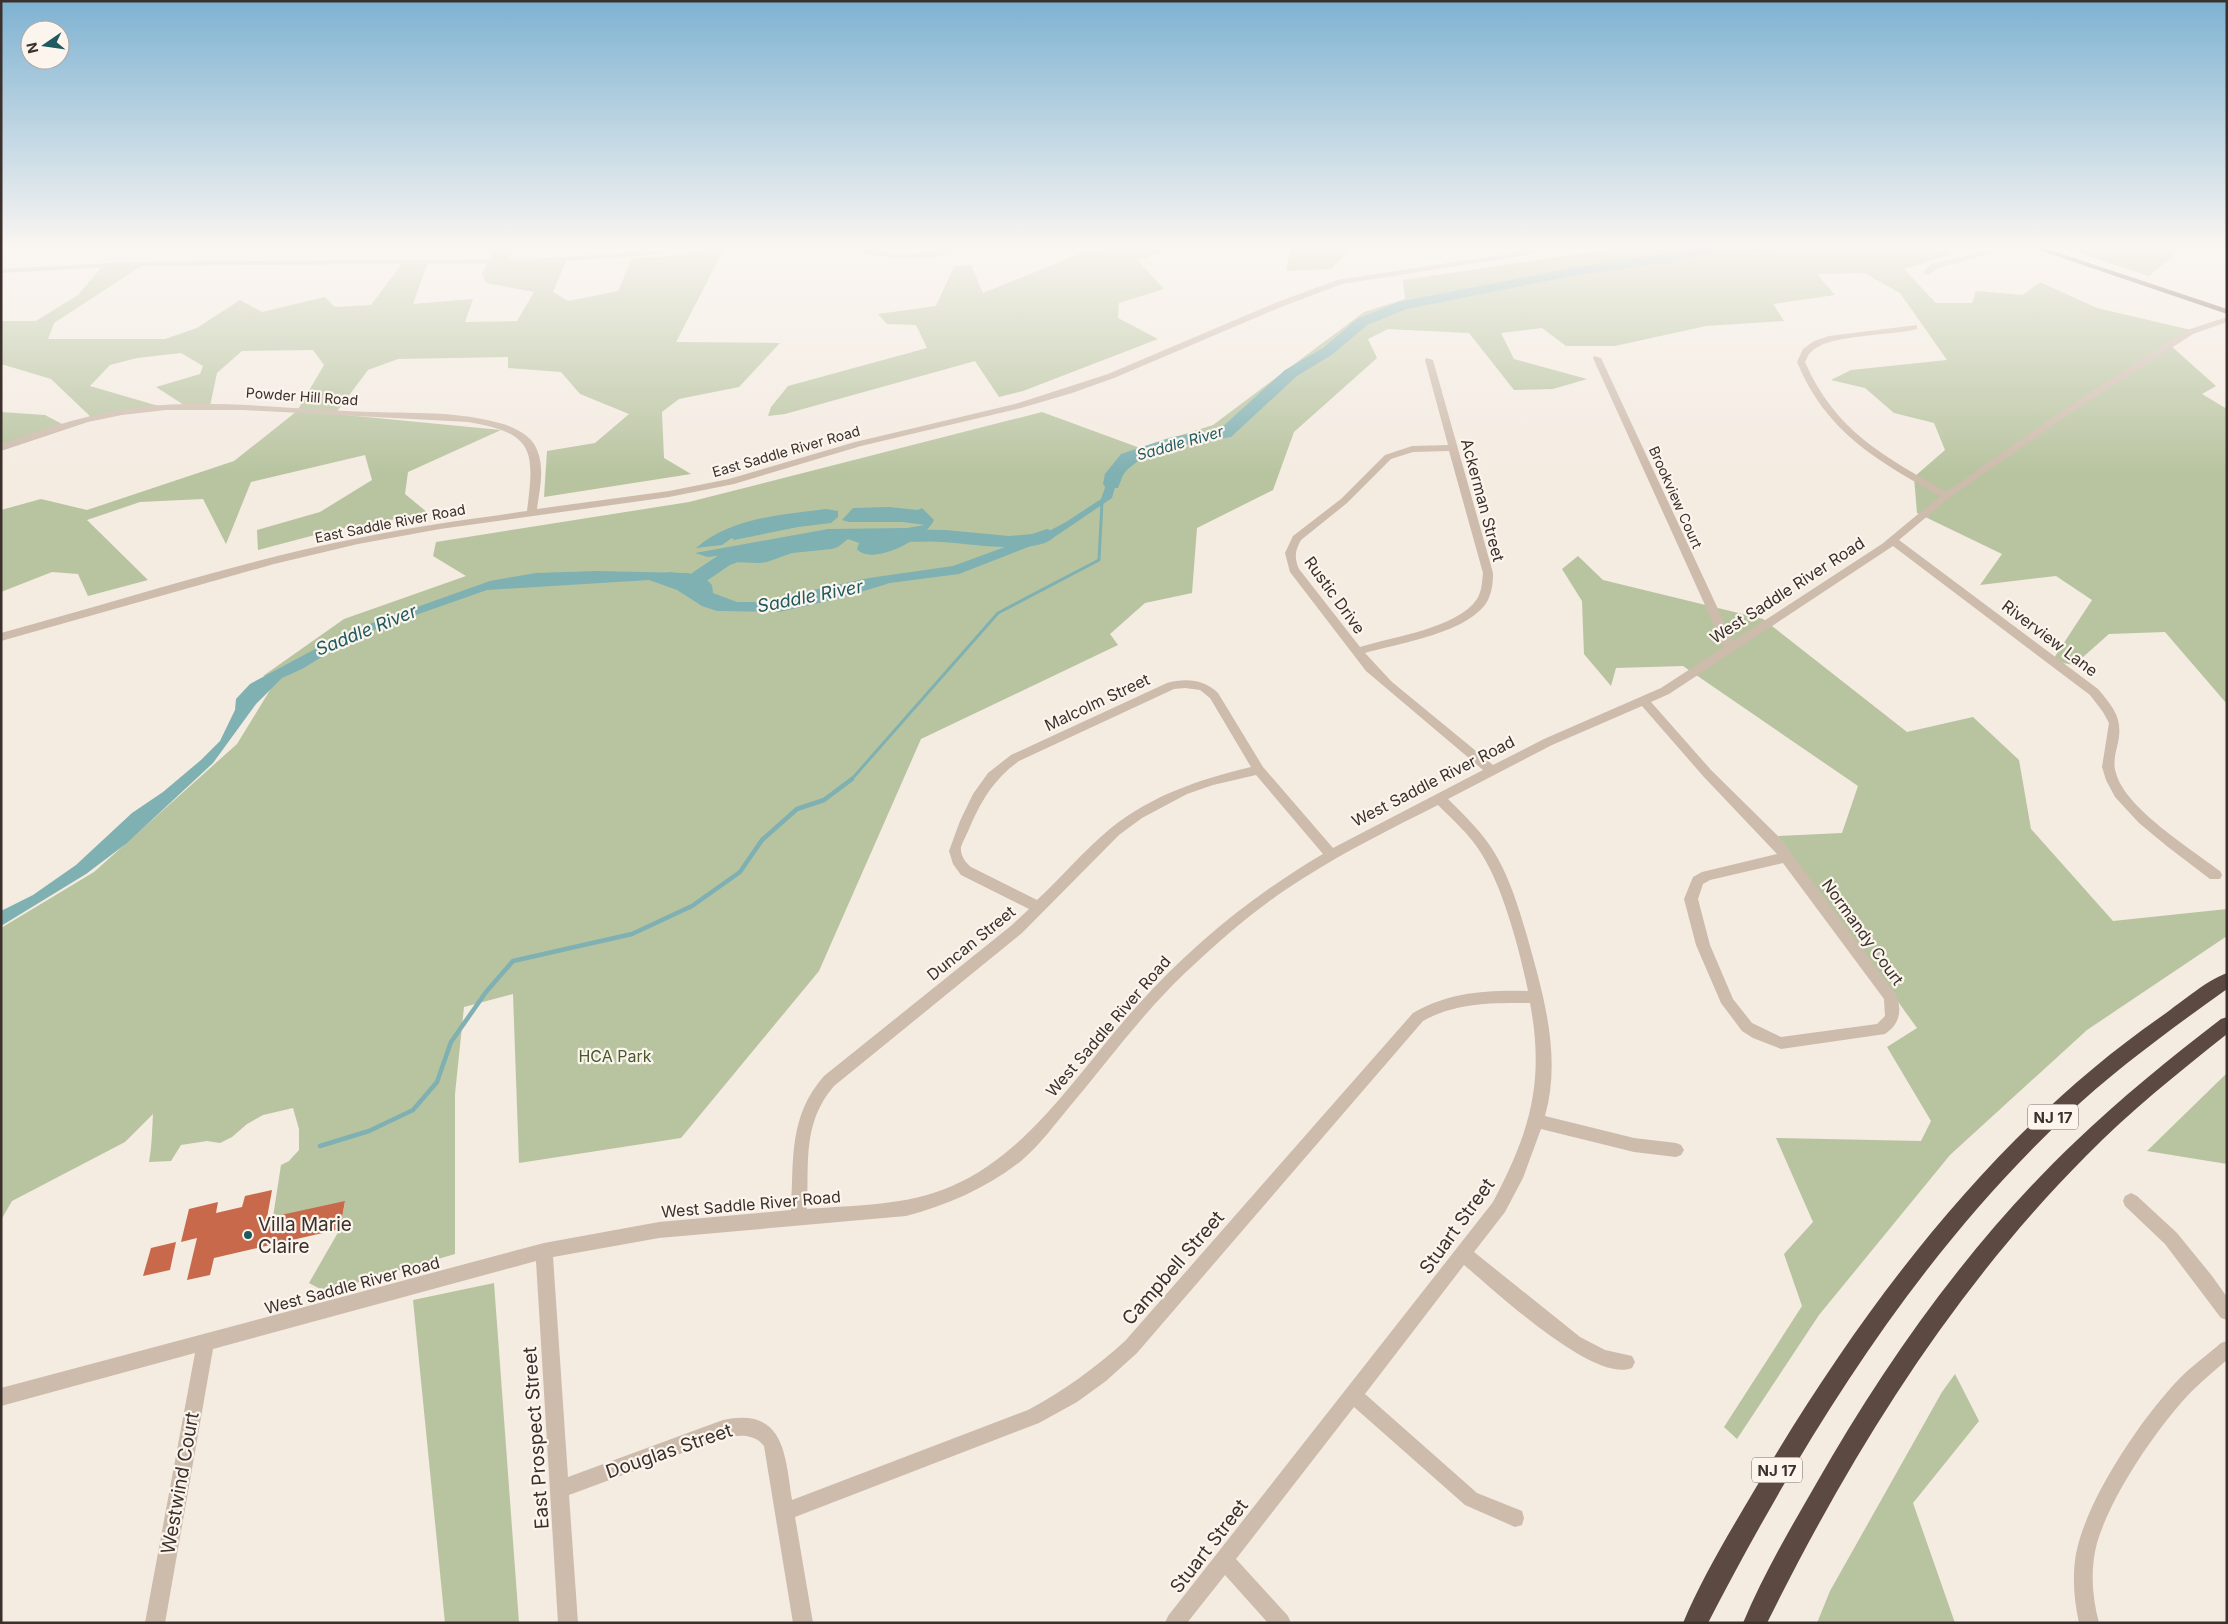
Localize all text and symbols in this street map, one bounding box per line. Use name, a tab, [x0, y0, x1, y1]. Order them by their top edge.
north arrow	[20, 20, 70, 70]
text: N	[22, 41, 41, 55]
street label: Powder Hill Road	[245, 384, 359, 408]
water label: Saddle River	[1134, 421, 1226, 464]
street label: East Saddle River Road	[710, 422, 862, 480]
street label: Ackerman Street	[1457, 436, 1509, 564]
street label: Brookview Court	[1646, 443, 1706, 551]
street label: East Saddle River Road	[313, 500, 467, 546]
street label: West Saddle River Road	[1706, 533, 1868, 647]
street label: Rustic Drive	[1300, 552, 1370, 638]
water label: Saddle River	[755, 575, 866, 617]
street label: Riverview Lane	[1998, 595, 2102, 681]
water label: Saddle River	[312, 600, 421, 660]
street label: Malcolm Street	[1041, 669, 1153, 735]
street label: West Saddle River Road	[1348, 731, 1518, 831]
street label: Normandy Court	[1818, 875, 1908, 989]
street label: Duncan Street	[923, 901, 1019, 985]
street label: West Saddle River Road	[1041, 951, 1175, 1101]
park label: HCA Park	[578, 1046, 652, 1066]
road number: NJ 17	[2028, 1104, 2078, 1130]
street label: Stuart Street	[1415, 1174, 1499, 1278]
street label: West Saddle River Road	[660, 1186, 842, 1222]
street label: Campbell Street	[1117, 1206, 1229, 1330]
place label: Villa Marie Claire	[258, 1213, 352, 1258]
marker: Villa Marie Claire	[242, 1229, 254, 1241]
street label: West Saddle River Road	[262, 1252, 442, 1318]
street label: East Prospect Street	[518, 1346, 554, 1530]
street label: Westwind Court	[156, 1410, 204, 1556]
street label: Douglas Street	[603, 1419, 735, 1483]
road number: NJ 17	[1752, 1458, 1802, 1482]
street label: Stuart Street	[1165, 1494, 1253, 1598]

